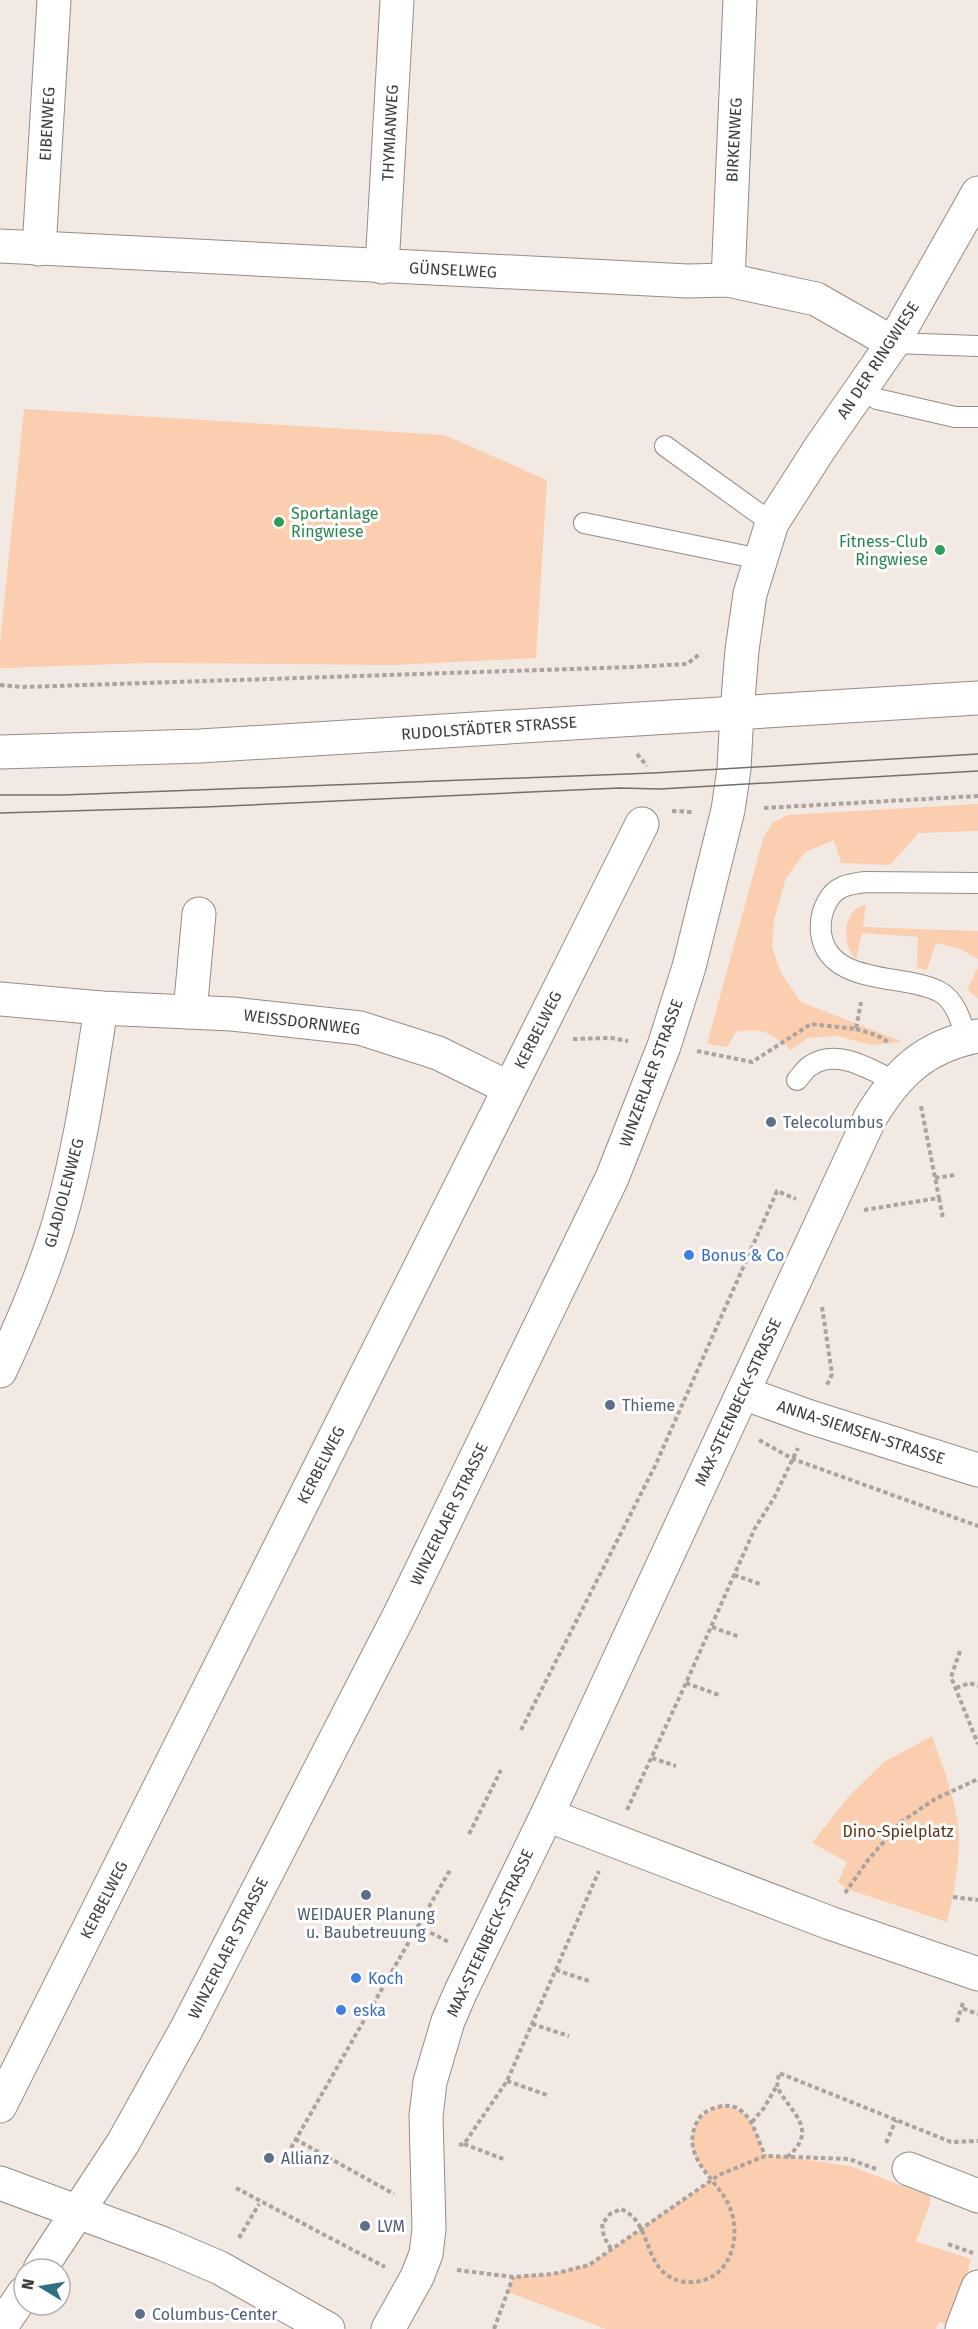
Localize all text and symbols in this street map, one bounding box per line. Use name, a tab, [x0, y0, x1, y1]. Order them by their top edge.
street label: THYMIANWEG	[378, 84, 402, 182]
street label: EIBENWEG	[36, 86, 58, 162]
street label: BIRKENWEG	[722, 97, 746, 183]
street label: GÜNSELWEG	[409, 258, 497, 282]
street label: AN DER RINGWIESE	[833, 298, 923, 422]
place label: Sportanlage Ringwiese	[291, 504, 378, 541]
marker: Sportanlage Ringwiese	[272, 515, 286, 529]
place label: Fitness-Club Ringwiese	[839, 532, 928, 569]
marker: Fitness-Club Ringwiese	[933, 543, 947, 557]
street label: RUDOLSTÄDTER STRASSE	[401, 712, 577, 744]
street label: KERBELWEG	[510, 988, 566, 1072]
street label: WINZERLAER STRASSE	[615, 996, 687, 1150]
street label: WEISSDORNWEG	[243, 1005, 361, 1039]
place label: Telecolumbus	[783, 1113, 883, 1132]
marker: Telecolumbus	[764, 1115, 778, 1129]
street label: GLADIOLENWEG	[40, 1136, 88, 1250]
place label: Bonus & Co	[701, 1246, 784, 1265]
marker: Bonus & Co	[682, 1248, 696, 1262]
street label: MAX-STEENBECK-STRASSE	[691, 1315, 785, 1489]
place label: Thieme	[622, 1396, 675, 1415]
street label: ANNA-SIEMSEN-STRASSE	[775, 1396, 947, 1468]
marker: Thieme	[603, 1398, 617, 1412]
street label: KERBELWEG	[293, 1423, 349, 1507]
street label: WINZERLAER STRASSE	[406, 1440, 492, 1588]
park label: Dino-Spielplatz	[842, 1822, 954, 1841]
street label: MAX-STEENBECK-STRASSE	[443, 1846, 537, 2020]
street label: KERBELWEG	[76, 1858, 132, 1942]
street label: WINZERLAER STRASSE	[184, 1874, 272, 2022]
marker: WEIDAUER Planung u. Baubetreuung	[359, 1888, 373, 1902]
place label: WEIDAUER Planung u. Baubetreuung	[297, 1905, 435, 1942]
place label: Koch	[368, 1969, 404, 1988]
marker: Koch	[349, 1971, 363, 1985]
place label: eska	[353, 2001, 386, 2020]
marker: eska	[334, 2003, 348, 2017]
place label: Allianz	[281, 2149, 329, 2168]
marker: Allianz	[262, 2151, 276, 2165]
place label: LVM	[377, 2217, 405, 2236]
marker: LVM	[358, 2219, 372, 2233]
north arrow	[12, 2257, 72, 2317]
text: N	[17, 2277, 38, 2291]
place label: Columbus-Center	[152, 2305, 278, 2324]
marker: Columbus-Center	[133, 2307, 147, 2321]

